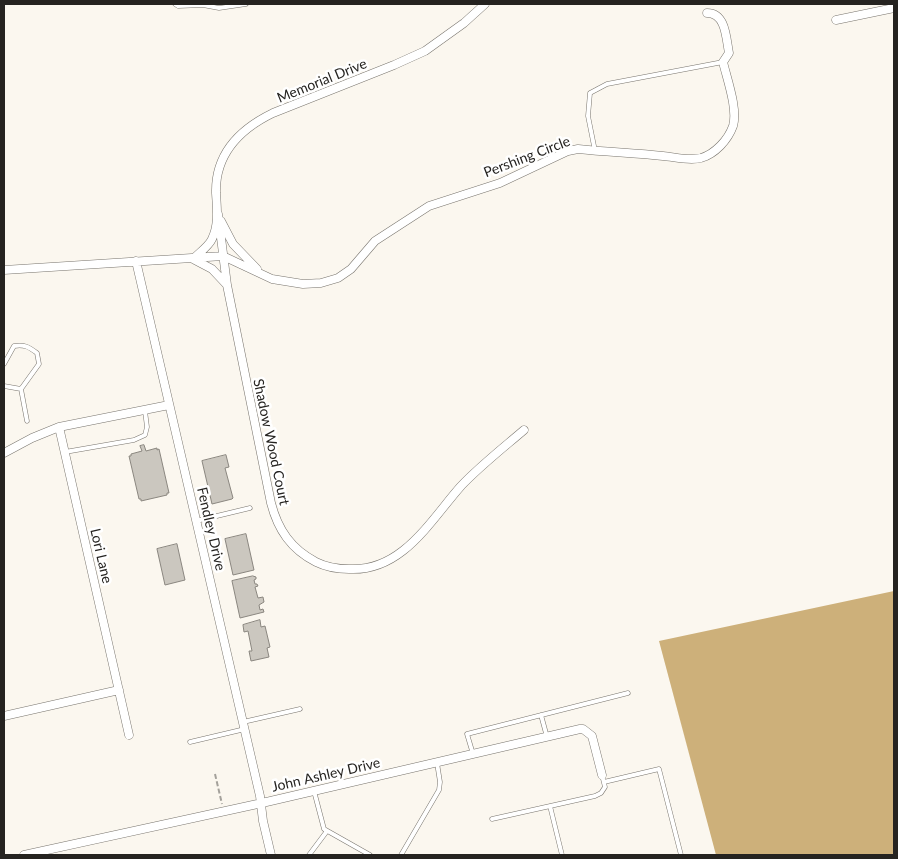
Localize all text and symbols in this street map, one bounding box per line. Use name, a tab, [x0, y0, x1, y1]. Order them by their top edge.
street label: Memorial Drive	[275, 55, 369, 107]
street label: Pershing Circle	[481, 133, 573, 181]
street label: Shadow Wood Court	[249, 377, 293, 507]
street label: Fendley Drive	[193, 486, 229, 572]
street label: Lori Lane	[87, 527, 115, 585]
street label: John Ashley Drive	[270, 754, 382, 796]

